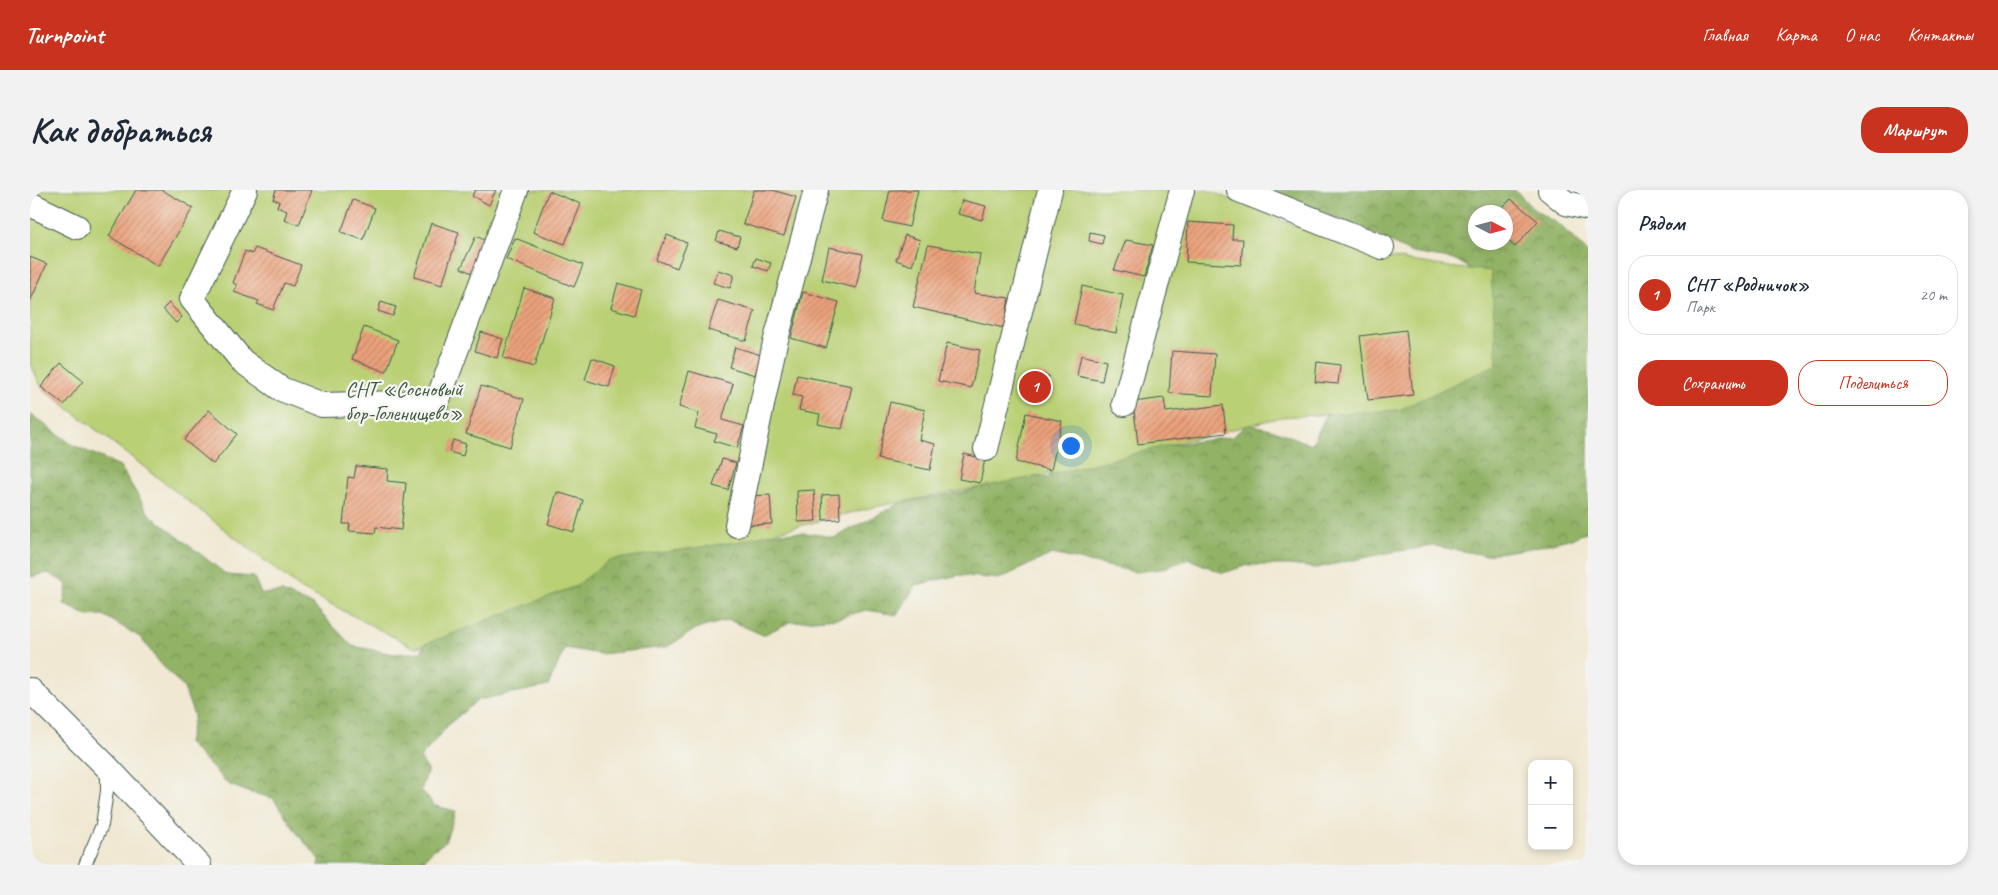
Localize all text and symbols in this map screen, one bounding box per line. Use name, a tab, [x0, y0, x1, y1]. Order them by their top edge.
text: Turnpoint	[25, 20, 104, 50]
text: Главная	[1703, 24, 1748, 46]
text: Карта	[1776, 24, 1817, 46]
text: О нас	[1845, 24, 1880, 46]
text: Контакты	[1908, 24, 1973, 46]
button: Маршрут	[1861, 107, 1968, 153]
text: Как добраться	[30, 108, 211, 153]
north arrow	[1468, 205, 1513, 250]
text: Рядом	[1638, 210, 1685, 236]
text: СНТ «Родничок»	[1686, 273, 1809, 297]
text: 1	[1651, 285, 1659, 305]
text: 20 m	[1920, 285, 1947, 305]
text: Парк	[1686, 297, 1715, 317]
button: Сохранить	[1638, 360, 1788, 406]
button: Поделиться	[1798, 360, 1948, 406]
pin: 1	[1019, 368, 1051, 406]
park label: СНТ «Сосновый бор-Голенищево»	[345, 376, 464, 426]
your location	[1058, 433, 1084, 459]
map controls	[1528, 760, 1573, 850]
button: +	[1528, 760, 1573, 805]
button: −	[1528, 805, 1573, 850]

